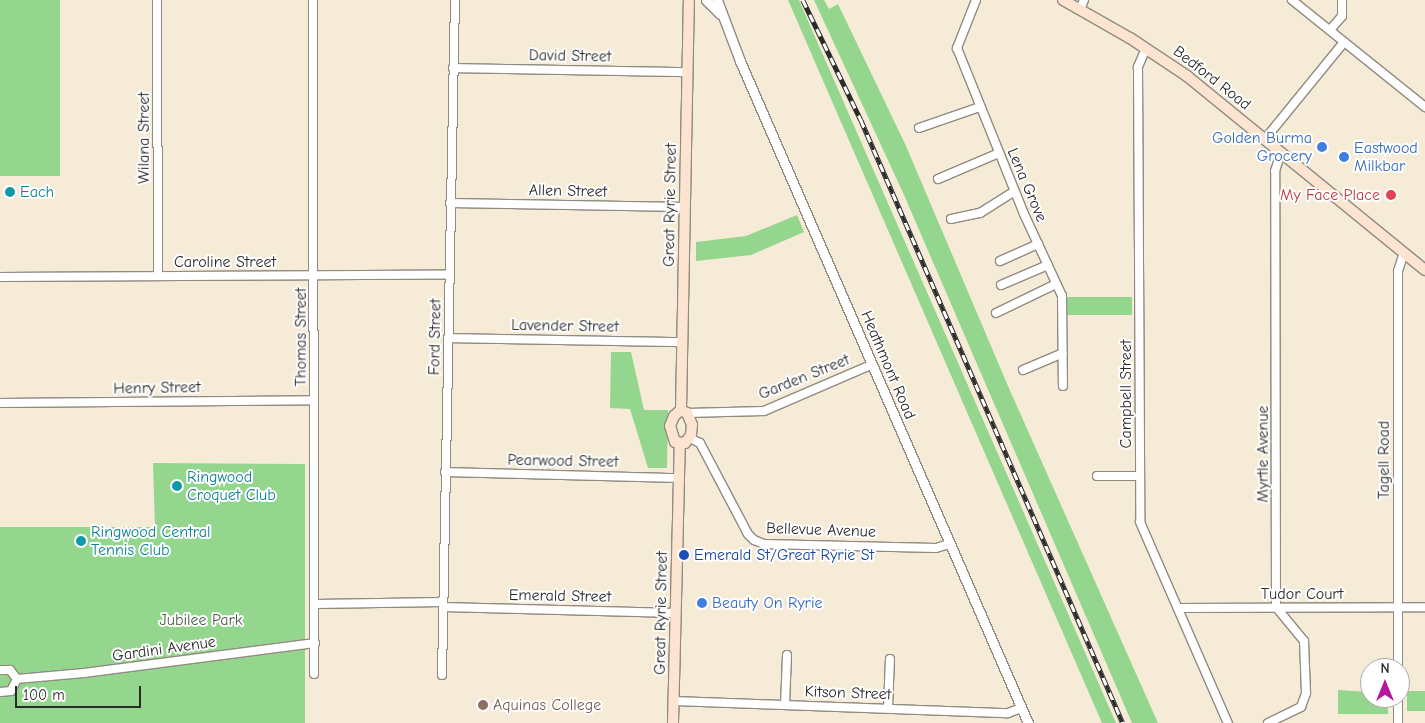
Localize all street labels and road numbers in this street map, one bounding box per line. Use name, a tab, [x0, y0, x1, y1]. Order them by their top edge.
street label: Bedford Road	[1169, 42, 1255, 114]
street label: David Street	[529, 46, 611, 66]
street label: Wilana Street	[134, 92, 154, 184]
street label: Great Ryrie Street	[659, 143, 681, 267]
street label: Lena Grove	[1003, 145, 1051, 225]
street label: Allen Street	[529, 181, 607, 201]
street label: Caroline Street	[174, 252, 276, 272]
street label: Thomas Street	[291, 288, 311, 386]
street label: Ford Street	[425, 299, 445, 375]
street label: Heathmont Road	[857, 308, 919, 422]
street label: Lavender Street	[511, 315, 619, 337]
street label: Campbell Street	[1116, 340, 1136, 448]
street label: Garden Street	[756, 350, 852, 404]
street label: Henry Street	[113, 378, 201, 398]
street label: Myrtle Avenue	[1253, 405, 1273, 503]
street label: Tagell Road	[1374, 421, 1394, 499]
street label: Pearwood Street	[507, 450, 619, 472]
street label: Bellevue Avenue	[766, 518, 876, 542]
street label: Great Ryrie Street	[650, 551, 672, 675]
street label: Tudor Court	[1261, 584, 1343, 604]
street label: Emerald Street	[509, 586, 611, 606]
street label: Gardini Avenue	[111, 632, 217, 666]
street label: Kitson Street	[804, 682, 892, 704]

